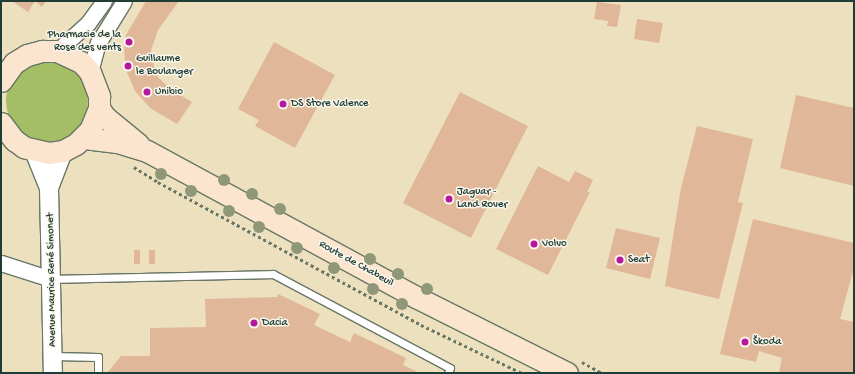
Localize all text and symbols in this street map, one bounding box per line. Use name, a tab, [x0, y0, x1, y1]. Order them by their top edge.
place label: Pharmacie de la Rose des vents	[47, 29, 121, 55]
marker: Pharmacie de la Rose des vents	[124, 37, 134, 47]
place label: Guillaume le Boulanger	[136, 53, 193, 79]
marker: Guillaume le Boulanger	[123, 61, 133, 71]
place label: Unibio	[155, 85, 183, 99]
marker: Unibio	[142, 87, 152, 97]
place label: DS Store Valence	[291, 97, 368, 111]
marker: DS Store Valence	[278, 99, 288, 109]
place label: Jaguar - Land Rover	[457, 186, 507, 212]
marker: Jaguar - Land Rover	[444, 194, 454, 204]
street label: Avenue Maurice René Simonet	[44, 213, 60, 347]
place label: Volvo	[542, 237, 567, 251]
street label: Route de Chabeuil	[316, 238, 396, 290]
marker: Volvo	[529, 239, 539, 249]
place label: Seat	[628, 253, 649, 267]
marker: Seat	[615, 255, 625, 265]
place label: Dacia	[262, 316, 288, 330]
marker: Dacia	[249, 318, 259, 328]
place label: Škoda	[753, 335, 781, 349]
marker: Škoda	[740, 337, 750, 347]

